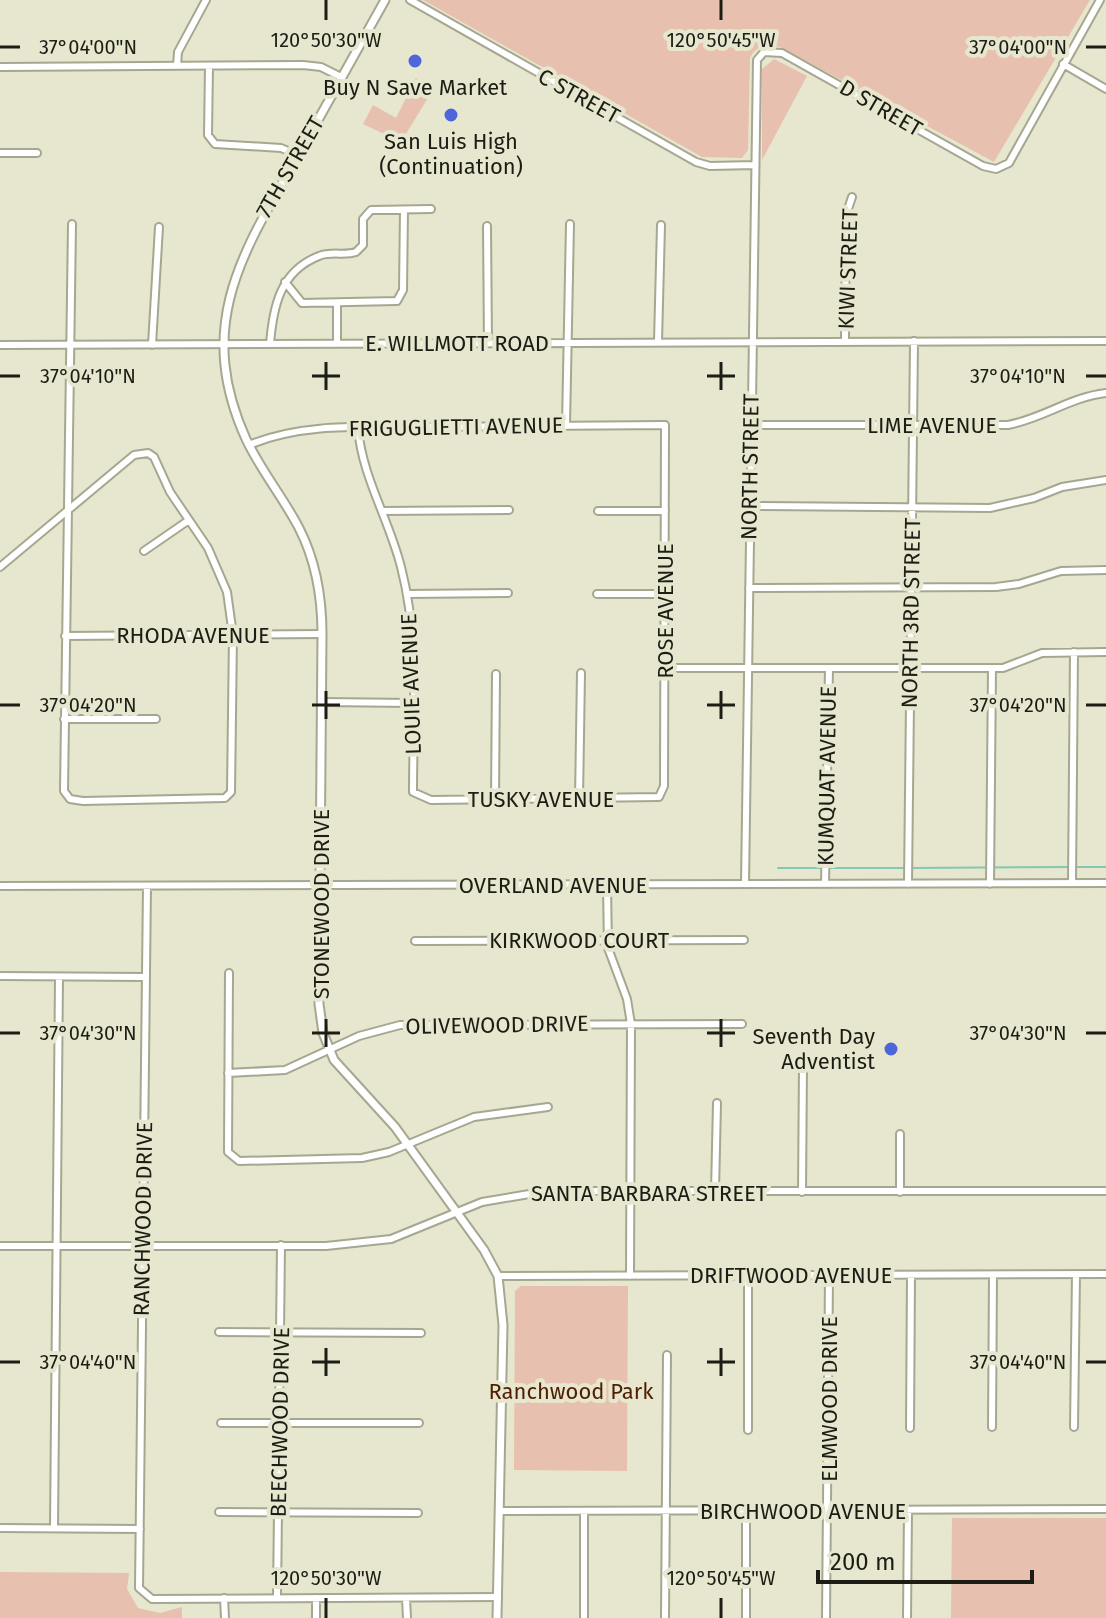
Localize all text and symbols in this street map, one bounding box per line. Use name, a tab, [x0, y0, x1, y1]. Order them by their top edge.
text: 120°50'30"W	[271, 28, 382, 52]
text: 120°50'45"W	[666, 28, 776, 52]
text: 37°04'00"N	[39, 35, 137, 59]
text: 37°04'00"N	[969, 35, 1067, 59]
marker: Buy N Save Market	[406, 52, 424, 70]
street label: C STREET	[533, 63, 625, 130]
place label: Buy N Save Market	[323, 74, 507, 101]
street label: D STREET	[835, 74, 928, 143]
marker: San Luis High (Continuation)	[442, 106, 460, 124]
street label: 7TH STREET	[250, 111, 330, 223]
place label: San Luis High (Continuation)	[379, 128, 523, 180]
street label: KIWI STREET	[832, 207, 864, 330]
street label: E. WILLMOTT ROAD	[365, 330, 549, 357]
text: 37°04'10"N	[40, 364, 136, 388]
text: 37°04'10"N	[970, 364, 1066, 388]
street label: NORTH STREET	[735, 393, 765, 540]
street label: FRIGUGLIETTI AVENUE	[348, 412, 564, 442]
street label: LIME AVENUE	[867, 412, 997, 439]
street label: NORTH 3RD STREET	[896, 517, 926, 709]
street label: ROSE AVENUE	[652, 543, 679, 679]
street label: LOUIE AVENUE	[395, 613, 427, 755]
street label: RHODA AVENUE	[116, 622, 270, 649]
street label: KUMQUAT AVENUE	[812, 686, 842, 866]
text: 37°04'20"N	[39, 693, 137, 717]
text: 37°04'20"N	[969, 693, 1067, 717]
street label: TUSKY AVENUE	[468, 786, 614, 813]
street label: STONEWOOD DRIVE	[308, 809, 335, 999]
street label: OVERLAND AVENUE	[459, 872, 647, 899]
street label: KIRKWOOD COURT	[489, 927, 670, 954]
street label: OLIVEWOOD DRIVE	[405, 1010, 589, 1040]
text: 37°04'30"N	[39, 1021, 137, 1045]
text: 37°04'30"N	[969, 1021, 1067, 1045]
place label: Seventh Day Adventist	[752, 1023, 875, 1075]
marker: Seventh Day Adventist	[882, 1040, 900, 1058]
street label: RANCHWOOD DRIVE	[128, 1121, 158, 1317]
street label: SANTA BARBARA STREET	[531, 1180, 768, 1207]
street label: DRIFTWOOD AVENUE	[690, 1262, 892, 1289]
street label: ELMWOOD DRIVE	[816, 1316, 843, 1482]
street label: BEECHWOOD DRIVE	[265, 1327, 295, 1517]
text: 37°04'40"N	[39, 1350, 137, 1374]
text: 37°04'40"N	[969, 1350, 1067, 1374]
park label: Ranchwood Park	[488, 1378, 654, 1405]
street label: BIRCHWOOD AVENUE	[700, 1498, 906, 1525]
scale bar	[818, 1534, 1032, 1584]
text: 200 m	[830, 1548, 896, 1576]
text: 120°50'30"W	[271, 1566, 382, 1590]
text: 120°50'45"W	[666, 1566, 776, 1590]

